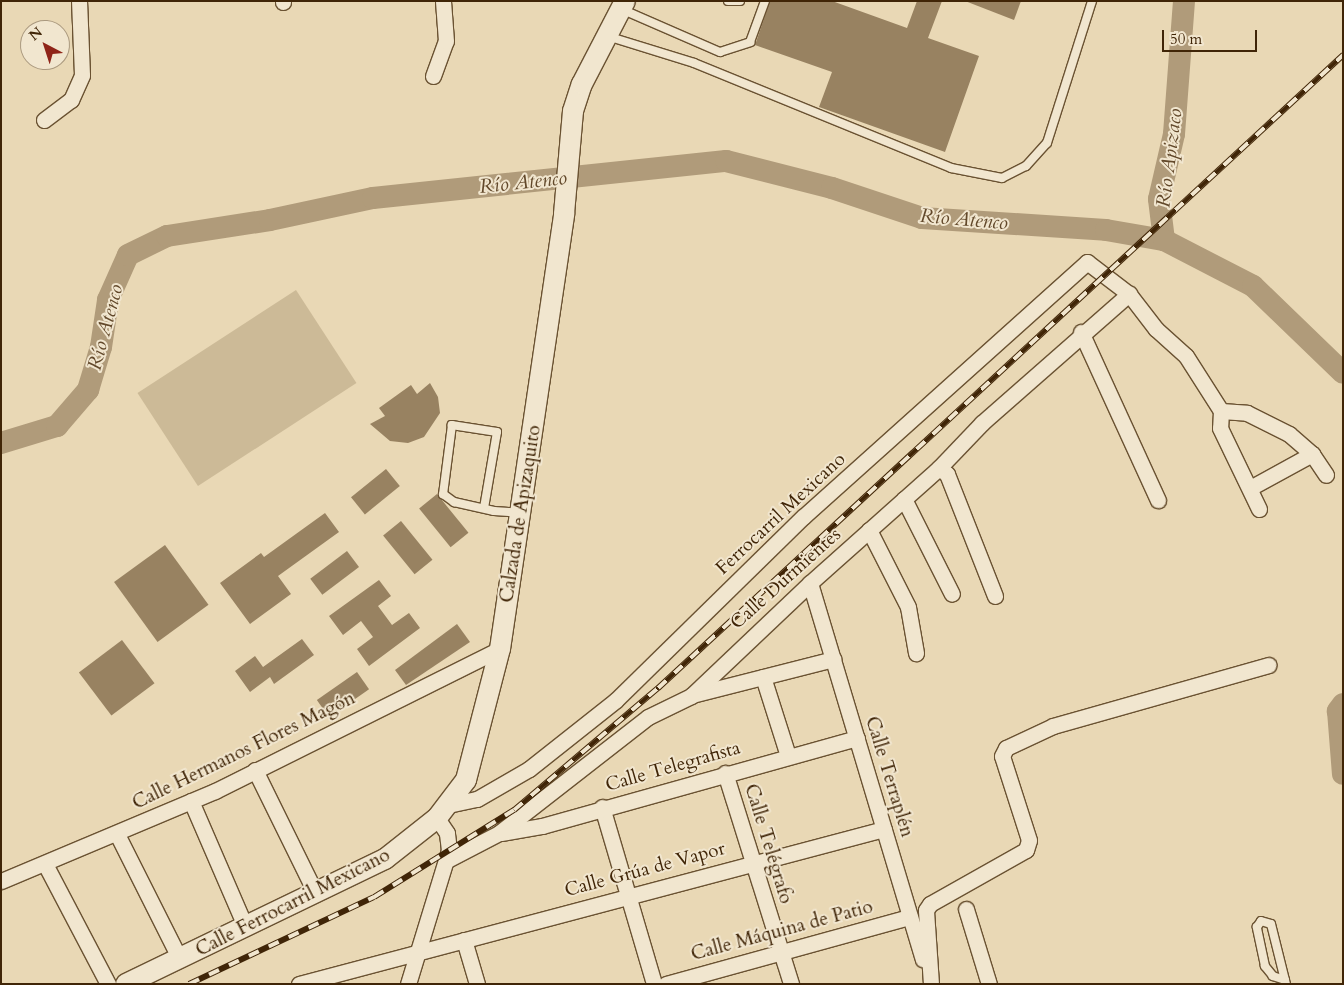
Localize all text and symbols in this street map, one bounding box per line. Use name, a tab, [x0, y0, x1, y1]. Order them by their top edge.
north arrow	[20, 20, 70, 70]
scale bar	[1164, 20, 1259, 52]
text: N	[25, 23, 46, 45]
text: 50 m	[1170, 29, 1202, 49]
water label: Río Apizaco	[1151, 107, 1187, 209]
water label: Río Atenco	[478, 165, 568, 199]
water label: Río Atenco	[919, 203, 1009, 235]
water label: Río Atenco	[82, 281, 128, 373]
street label: Calzada de Apizaquito	[496, 424, 546, 604]
street label: Ferrocarril Mexicano	[711, 448, 851, 580]
street label: Calle Durmientes	[726, 523, 846, 635]
street label: Calle Hermanos Flores Magón	[129, 687, 359, 815]
street label: Calle Terraplén	[860, 714, 918, 840]
street label: Calle Telegrafista	[603, 737, 743, 797]
street label: Calle Telégrafo	[739, 781, 797, 907]
street label: Calle Grúa de Vapor	[562, 838, 728, 902]
street label: Calle Ferrocarril Mexicano	[192, 844, 394, 962]
street label: Calle Máquina de Patio	[689, 896, 875, 966]

